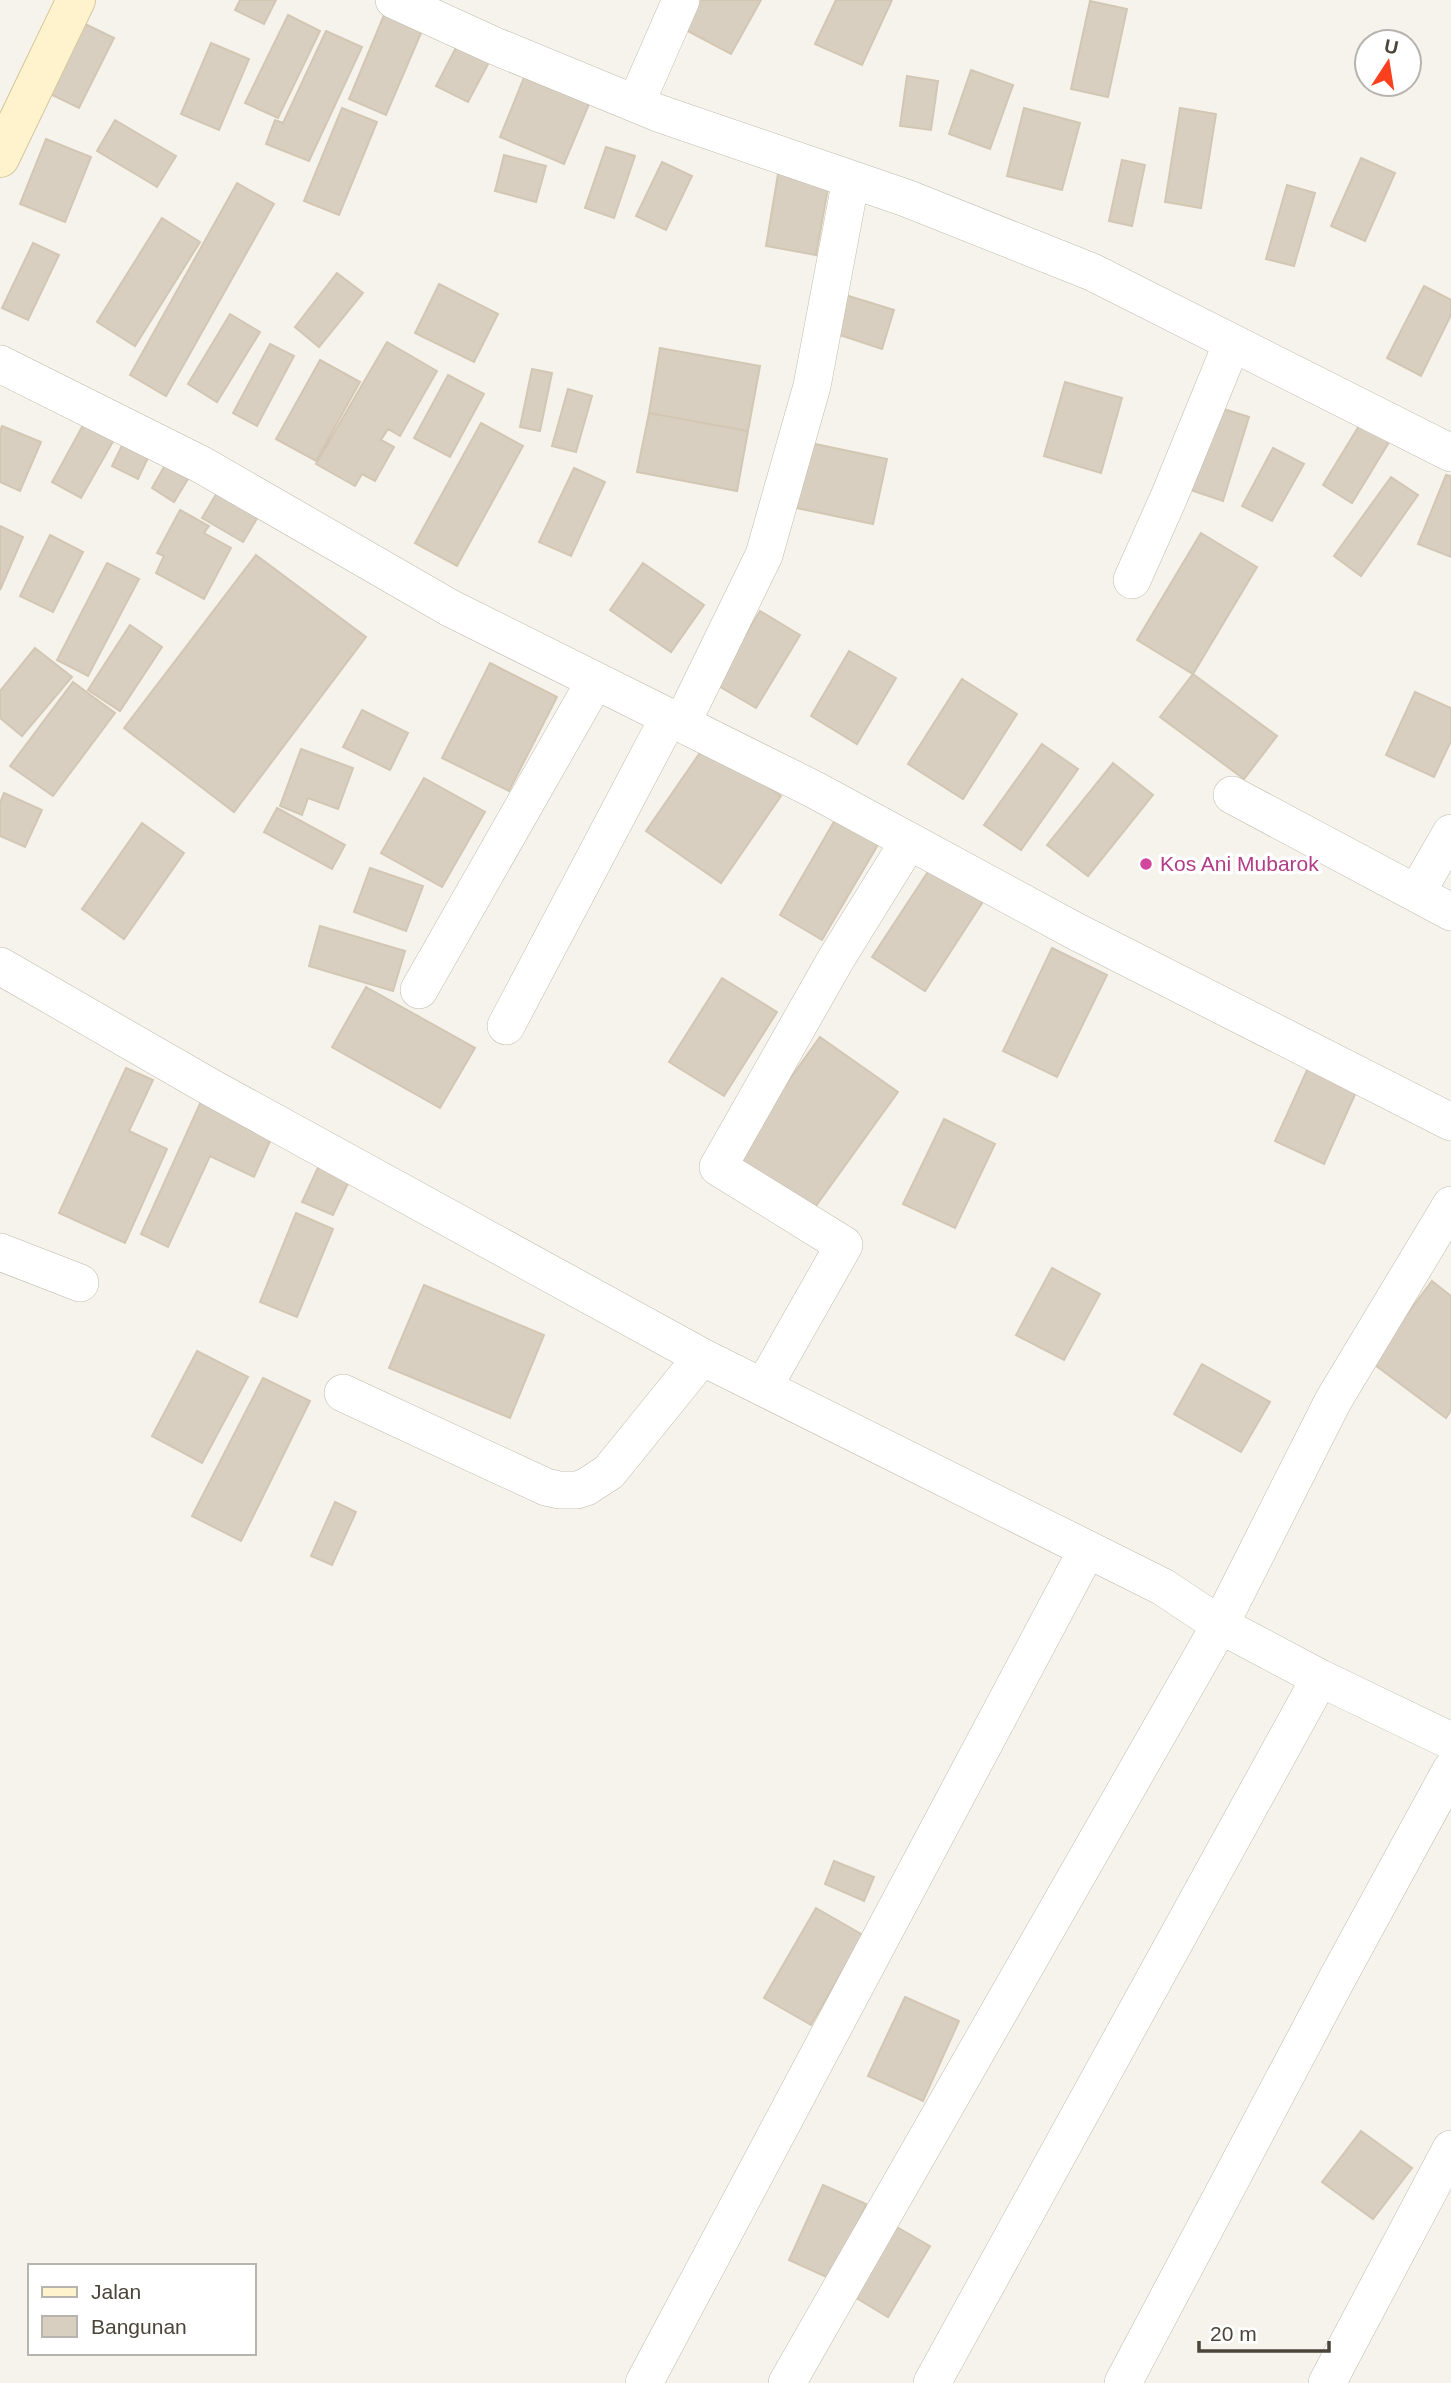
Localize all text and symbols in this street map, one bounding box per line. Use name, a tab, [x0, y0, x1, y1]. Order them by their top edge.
north arrow	[1353, 28, 1423, 98]
text: U	[1383, 35, 1400, 59]
place label: Kos Ani Mubarok	[1160, 852, 1319, 875]
marker: Kos Ani Mubarok	[1138, 856, 1154, 872]
legend	[28, 2264, 256, 2355]
text: Jalan	[91, 2280, 141, 2303]
scale bar	[1199, 2310, 1328, 2354]
text: Bangunan	[91, 2315, 187, 2338]
text: 20 m	[1210, 2322, 1257, 2345]

